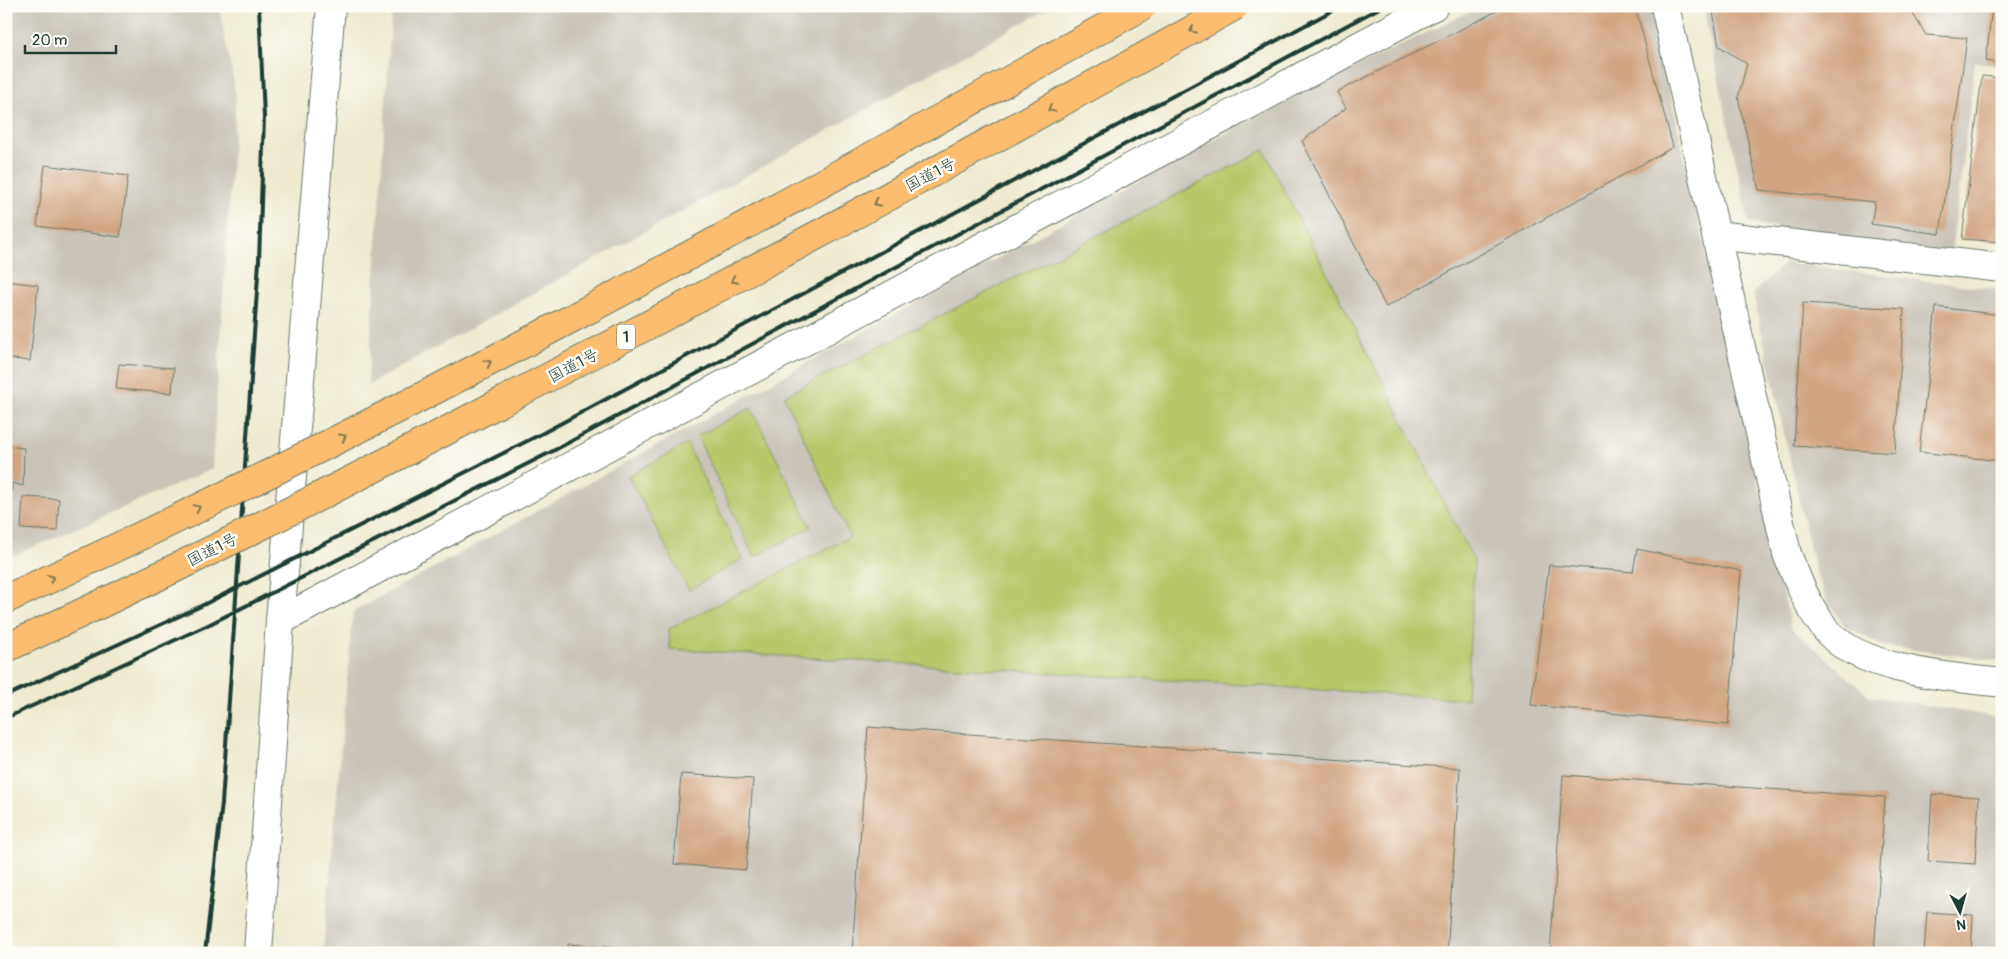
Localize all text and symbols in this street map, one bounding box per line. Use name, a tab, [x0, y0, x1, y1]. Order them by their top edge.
scale bar	[25, 22, 116, 54]
one-way arrow	[1189, 24, 1198, 34]
text: 20 m	[32, 31, 67, 50]
one-way arrow	[1047, 103, 1056, 113]
street label: 国道1号	[902, 153, 959, 196]
one-way arrow	[873, 196, 882, 206]
one-way arrow	[730, 273, 739, 283]
road number: 1	[617, 324, 635, 350]
street label: 国道1号	[545, 344, 602, 387]
one-way arrow	[482, 359, 491, 369]
one-way arrow	[338, 433, 347, 443]
one-way arrow	[192, 504, 201, 515]
street label: 国道1号	[184, 529, 241, 571]
one-way arrow	[46, 574, 55, 585]
north arrow	[1936, 886, 1986, 936]
text: N	[1956, 915, 1967, 933]

